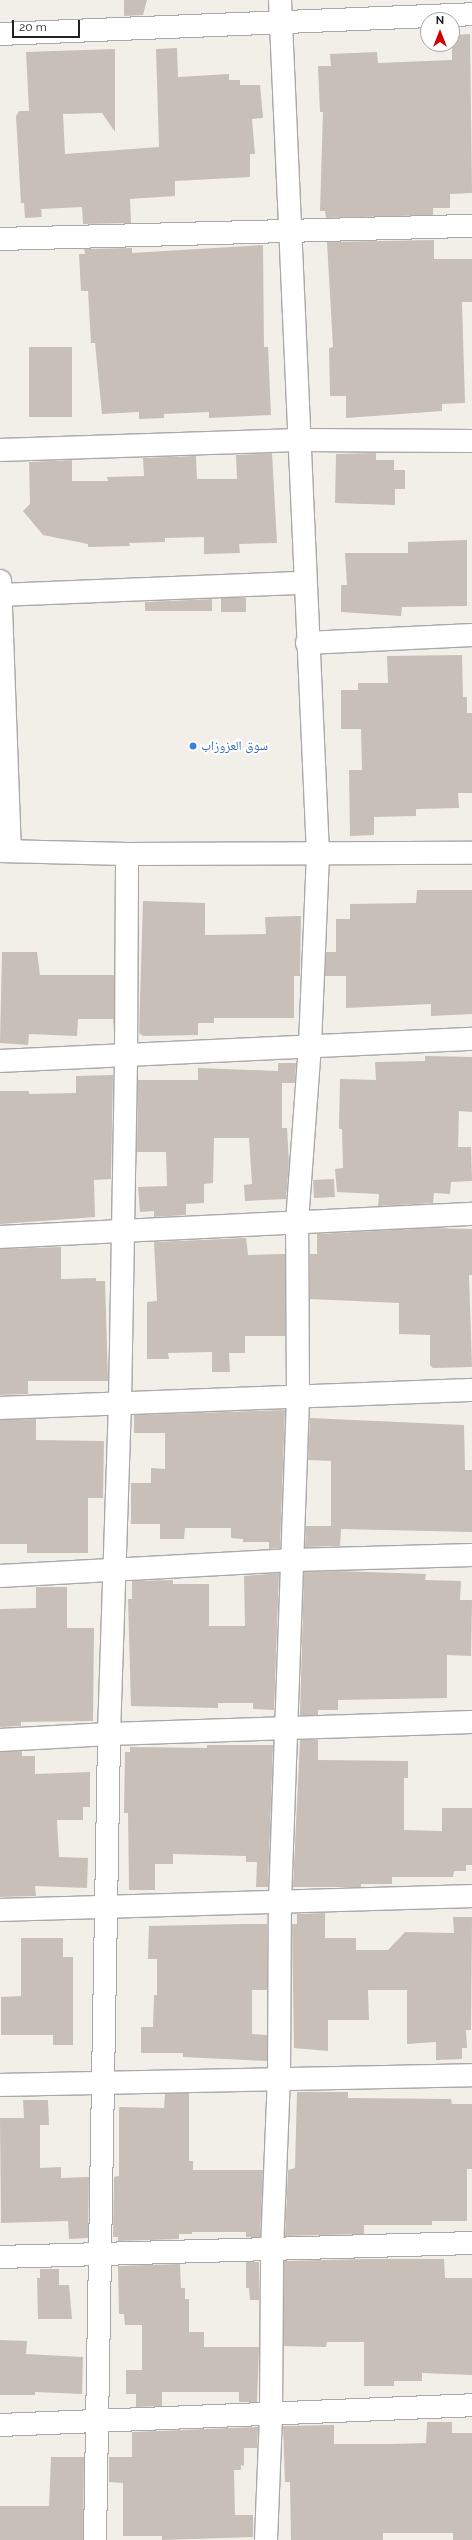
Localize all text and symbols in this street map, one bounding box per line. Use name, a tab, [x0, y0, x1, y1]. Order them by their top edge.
scale bar	[14, 12, 82, 38]
north arrow	[420, 12, 460, 52]
text: N	[436, 14, 444, 27]
text: 20 m	[19, 20, 47, 34]
place label: سوق العزوزاب	[201, 738, 268, 754]
marker: سوق العزوزاب	[188, 741, 198, 751]

